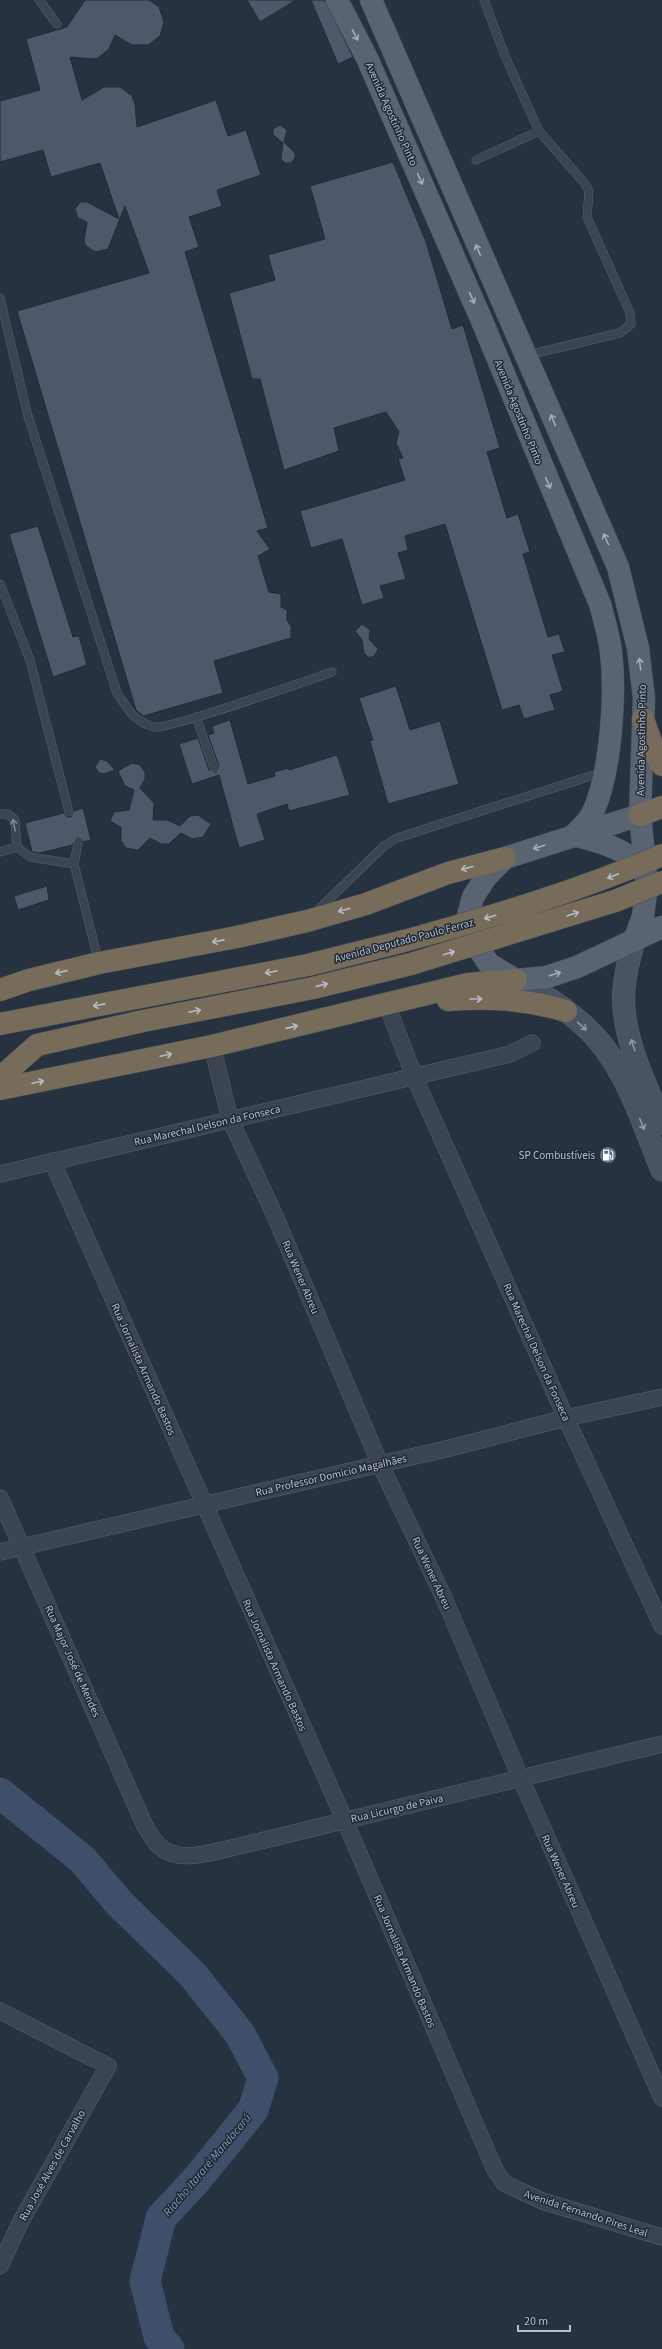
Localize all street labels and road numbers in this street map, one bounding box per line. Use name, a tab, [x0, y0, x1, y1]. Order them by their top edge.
street label: Avenida Agostinho Pinto	[362, 60, 421, 168]
street label: Avenida Agostinho Pinto	[491, 358, 546, 467]
street label: Avenida Agostinho Pinto	[633, 684, 650, 796]
street label: Avenida Deputado Paulo Ferraz	[333, 915, 476, 966]
street label: Rua Marechal Delson da Fonseca	[132, 1101, 282, 1150]
street label: Rua Wener Abreu	[278, 1238, 323, 1316]
street label: Rua Marechal Delson da Fonseca	[499, 1281, 574, 1424]
street label: Rua Jornalista Armando Bastos	[108, 1301, 180, 1438]
street label: Rua Professor Domicio Magalhães	[254, 1451, 409, 1500]
street label: Rua Wener Abreu	[408, 1534, 455, 1612]
street label: Rua Jornalista Armando Bastos	[239, 1597, 311, 1734]
street label: Rua Major José de Mendes	[41, 1603, 104, 1720]
street label: Rua Licurgo de Paiva	[349, 1791, 445, 1826]
street label: Rua Wener Abreu	[538, 1832, 583, 1910]
street label: Rua Jornalista Armando Bastos	[370, 1892, 440, 2030]
street label: Rua José Alves de Carvalho	[16, 2107, 89, 2223]
street label: Avenida Fernando Pires Leal	[522, 2186, 650, 2241]

